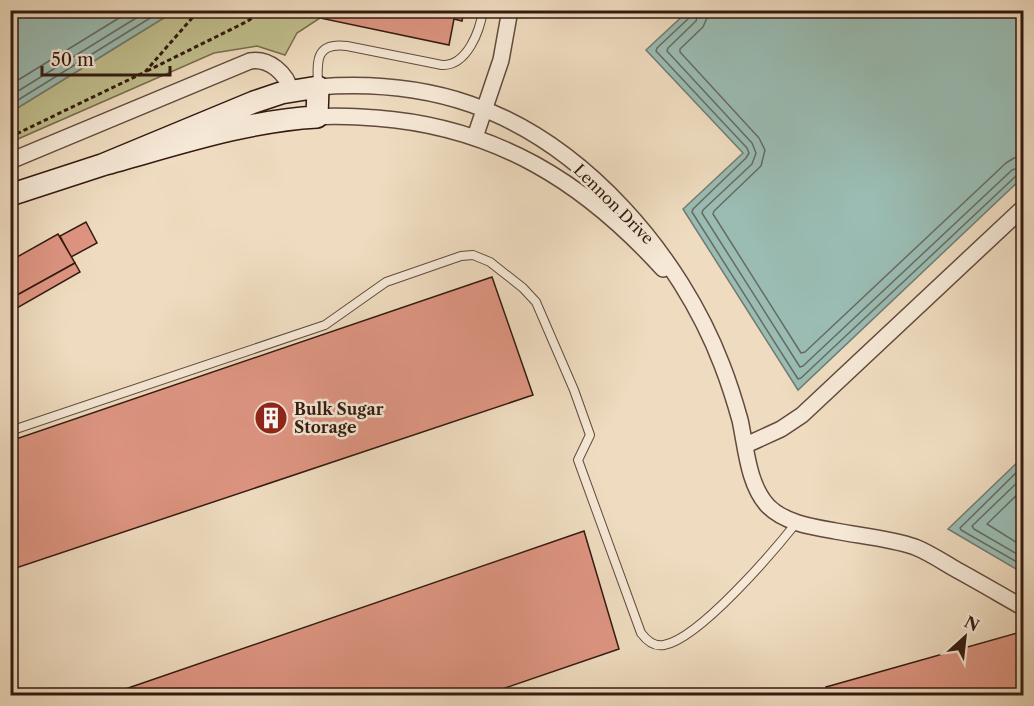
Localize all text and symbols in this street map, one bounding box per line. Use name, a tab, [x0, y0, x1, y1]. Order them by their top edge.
scale bar	[42, 39, 170, 77]
text: 50 m	[51, 49, 94, 71]
street label: Lennon Drive	[570, 160, 658, 248]
place label: Bulk Sugar Storage	[294, 399, 384, 437]
building icon: Bulk Sugar Storage	[253, 400, 289, 436]
north arrow	[935, 607, 995, 667]
text: N	[961, 612, 983, 636]

